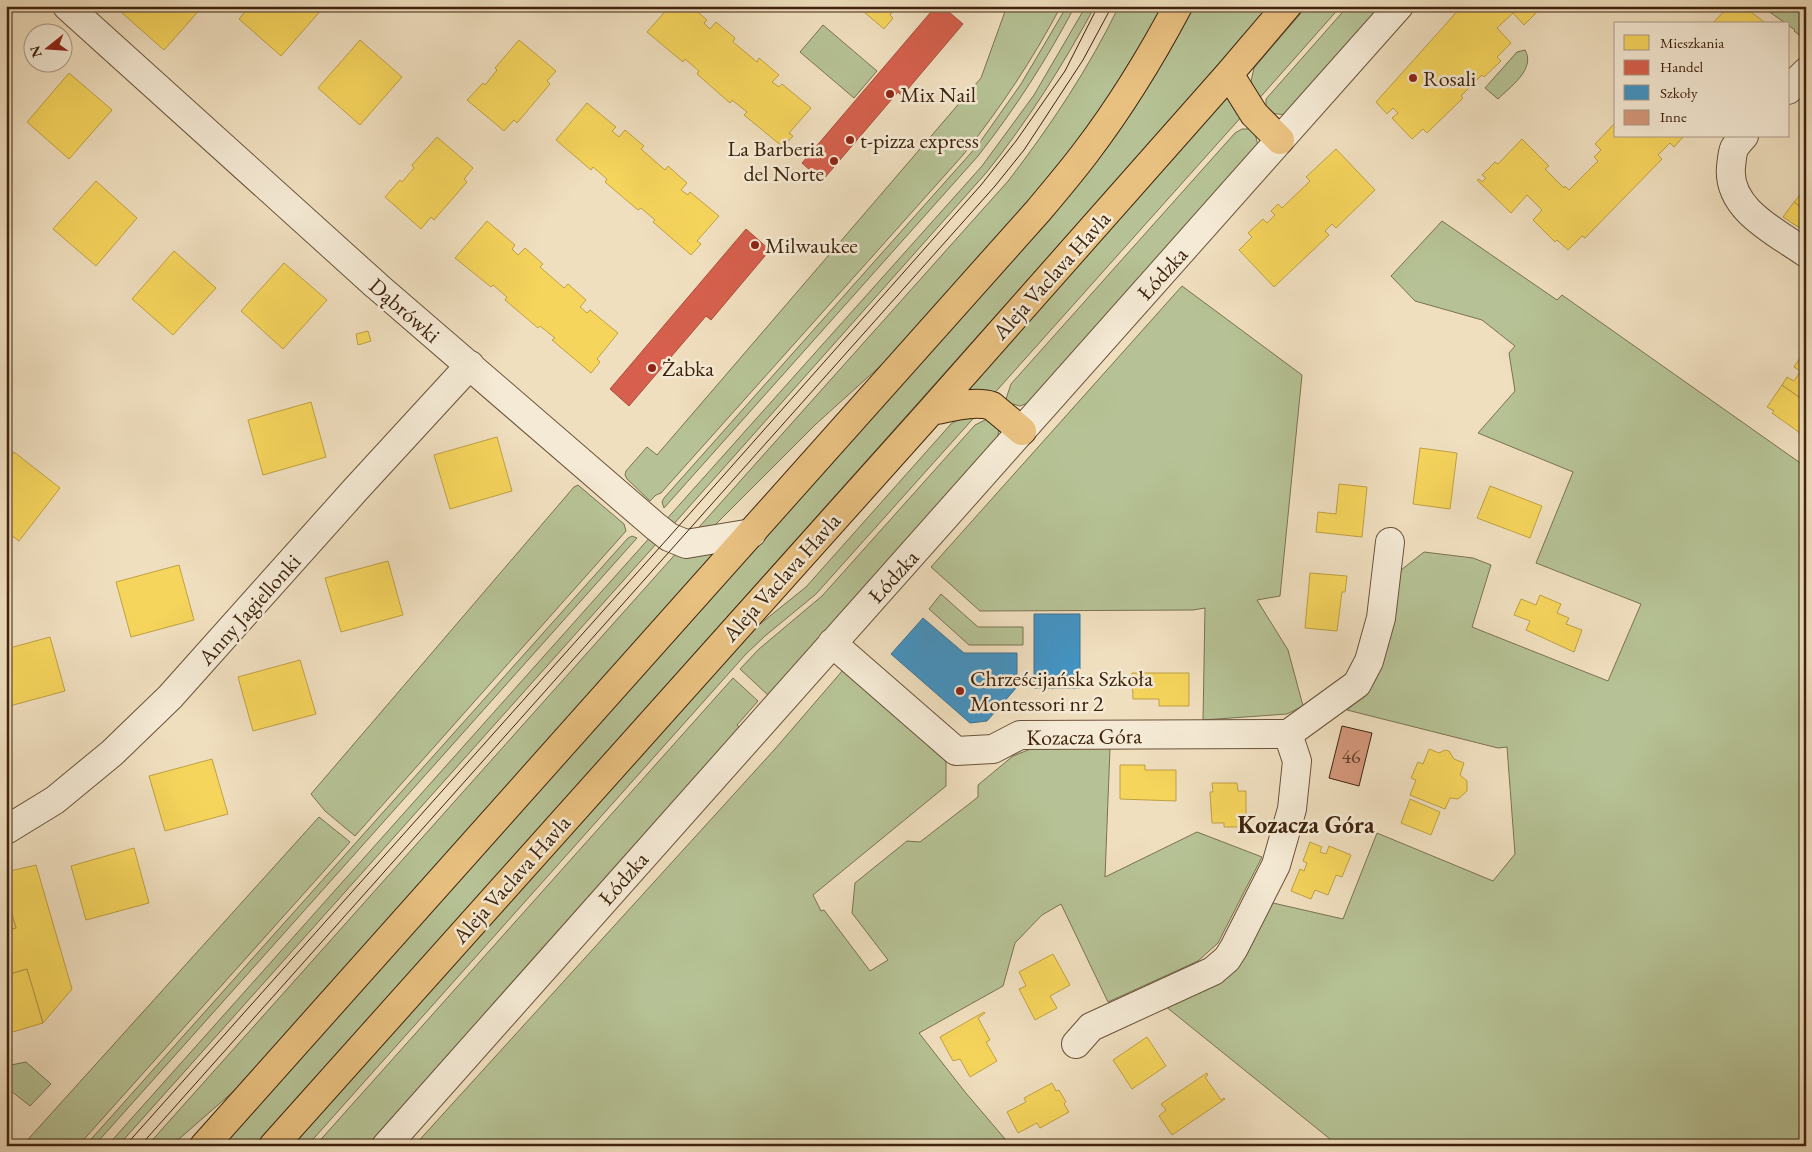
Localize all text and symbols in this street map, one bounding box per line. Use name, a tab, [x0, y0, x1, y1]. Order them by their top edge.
north arrow	[22, 22, 72, 72]
legend	[1614, 22, 1790, 138]
text: Mieszkania	[1660, 33, 1724, 52]
text: N	[25, 43, 46, 60]
text: Handel	[1660, 57, 1703, 76]
place label: Rosali	[1423, 64, 1476, 93]
marker: Rosali	[1407, 72, 1419, 84]
place label: Mix Nail	[900, 80, 976, 109]
text: Szkoły	[1660, 83, 1698, 102]
marker: Mix Nail	[884, 88, 896, 100]
text: Inne	[1660, 107, 1687, 126]
place label: t-pizza express	[860, 126, 979, 155]
place label: La Barberia del Norte	[728, 134, 824, 188]
marker: t-pizza express	[844, 134, 856, 146]
marker: La Barberia del Norte	[828, 155, 840, 167]
street label: Aleja Vaclava Havla	[985, 205, 1117, 347]
place label: Milwaukee	[765, 231, 858, 260]
marker: Milwaukee	[749, 239, 761, 251]
street label: Łódzka	[1131, 240, 1194, 306]
street label: Dąbrówki	[363, 271, 446, 349]
place label: Żabka	[662, 354, 714, 383]
marker: Żabka	[646, 362, 658, 374]
street label: Aleja Vaclava Havla	[715, 507, 847, 649]
street label: Łódzka	[862, 543, 925, 609]
street label: Anny Jagiellonki	[191, 548, 307, 672]
place label: Chrześcijańska Szkoła Montessori nr 2	[970, 664, 1153, 718]
marker: Chrześcijańska Szkoła Montessori nr 2	[954, 685, 966, 697]
street label: Kozacza Góra	[1026, 721, 1142, 752]
house number: 46	[1341, 743, 1361, 769]
street label: Aleja Vaclava Havla	[445, 809, 577, 951]
district label: Kozacza Góra	[1237, 809, 1375, 840]
street label: Łódzka	[592, 845, 655, 911]

